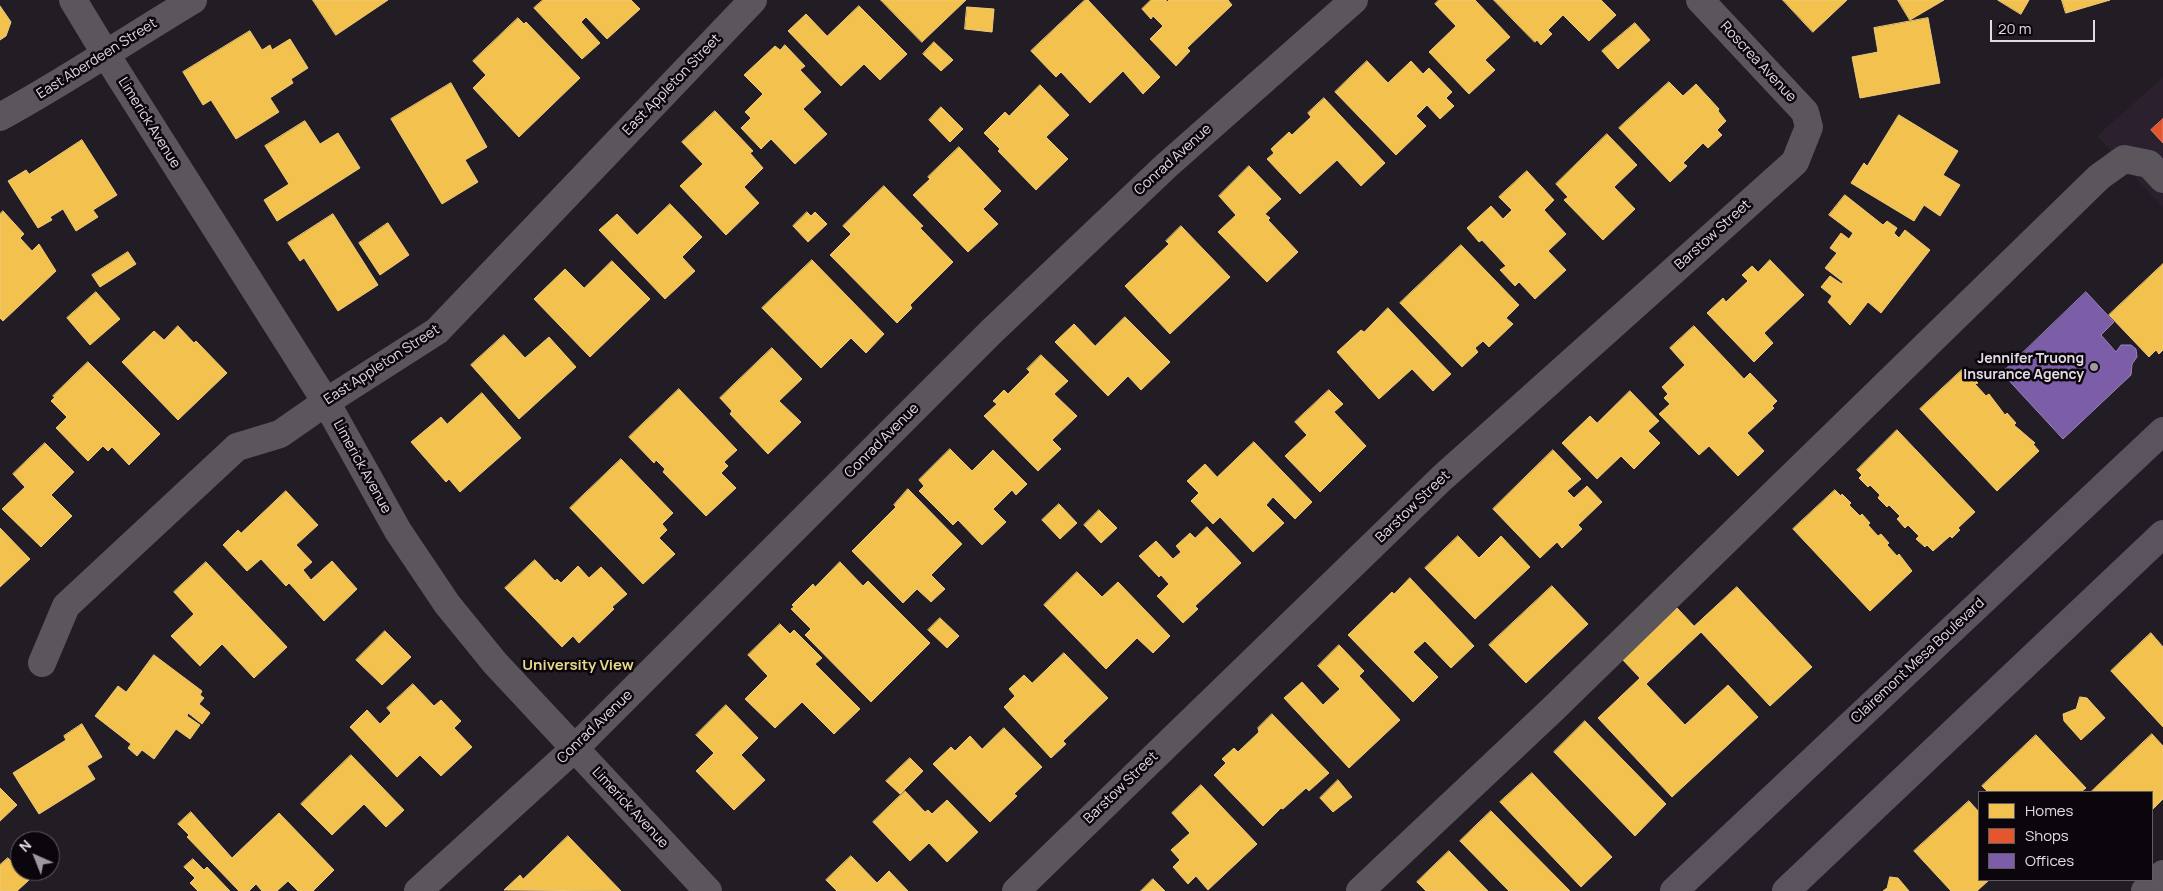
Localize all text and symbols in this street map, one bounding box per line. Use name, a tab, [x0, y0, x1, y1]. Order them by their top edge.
scale bar	[1993, 10, 2098, 42]
street label: East Aberdeen Street	[34, 15, 160, 103]
street label: Roscrea Avenue	[1717, 18, 1799, 106]
text: 20 m	[1998, 18, 2031, 39]
street label: East Appleton Street	[619, 31, 725, 139]
street label: Limerick Avenue	[114, 74, 184, 172]
street label: Conrad Avenue	[1131, 121, 1215, 199]
street label: Barstow Street	[1672, 196, 1754, 274]
street label: East Appleton Street	[321, 321, 443, 409]
place label: Jennifer Truong Insurance Agency	[1963, 351, 2084, 384]
marker: Jennifer Truong Insurance Agency	[2088, 361, 2100, 373]
street label: Conrad Avenue	[841, 400, 923, 482]
street label: Limerick Avenue	[329, 417, 395, 517]
street label: Barstow Street	[1372, 467, 1454, 547]
street label: Clairemont Mesa Boulevard	[1848, 595, 1988, 727]
district label: University View	[522, 657, 634, 675]
street label: Conrad Avenue	[554, 687, 636, 767]
street label: Barstow Street	[1080, 748, 1162, 828]
street label: Limerick Avenue	[588, 764, 672, 852]
legend	[1978, 791, 2153, 881]
text: Homes	[2025, 800, 2073, 821]
text: Shops	[2025, 825, 2069, 846]
north arrow	[10, 831, 60, 881]
text: N	[15, 835, 35, 856]
text: Offices	[2025, 850, 2074, 871]

